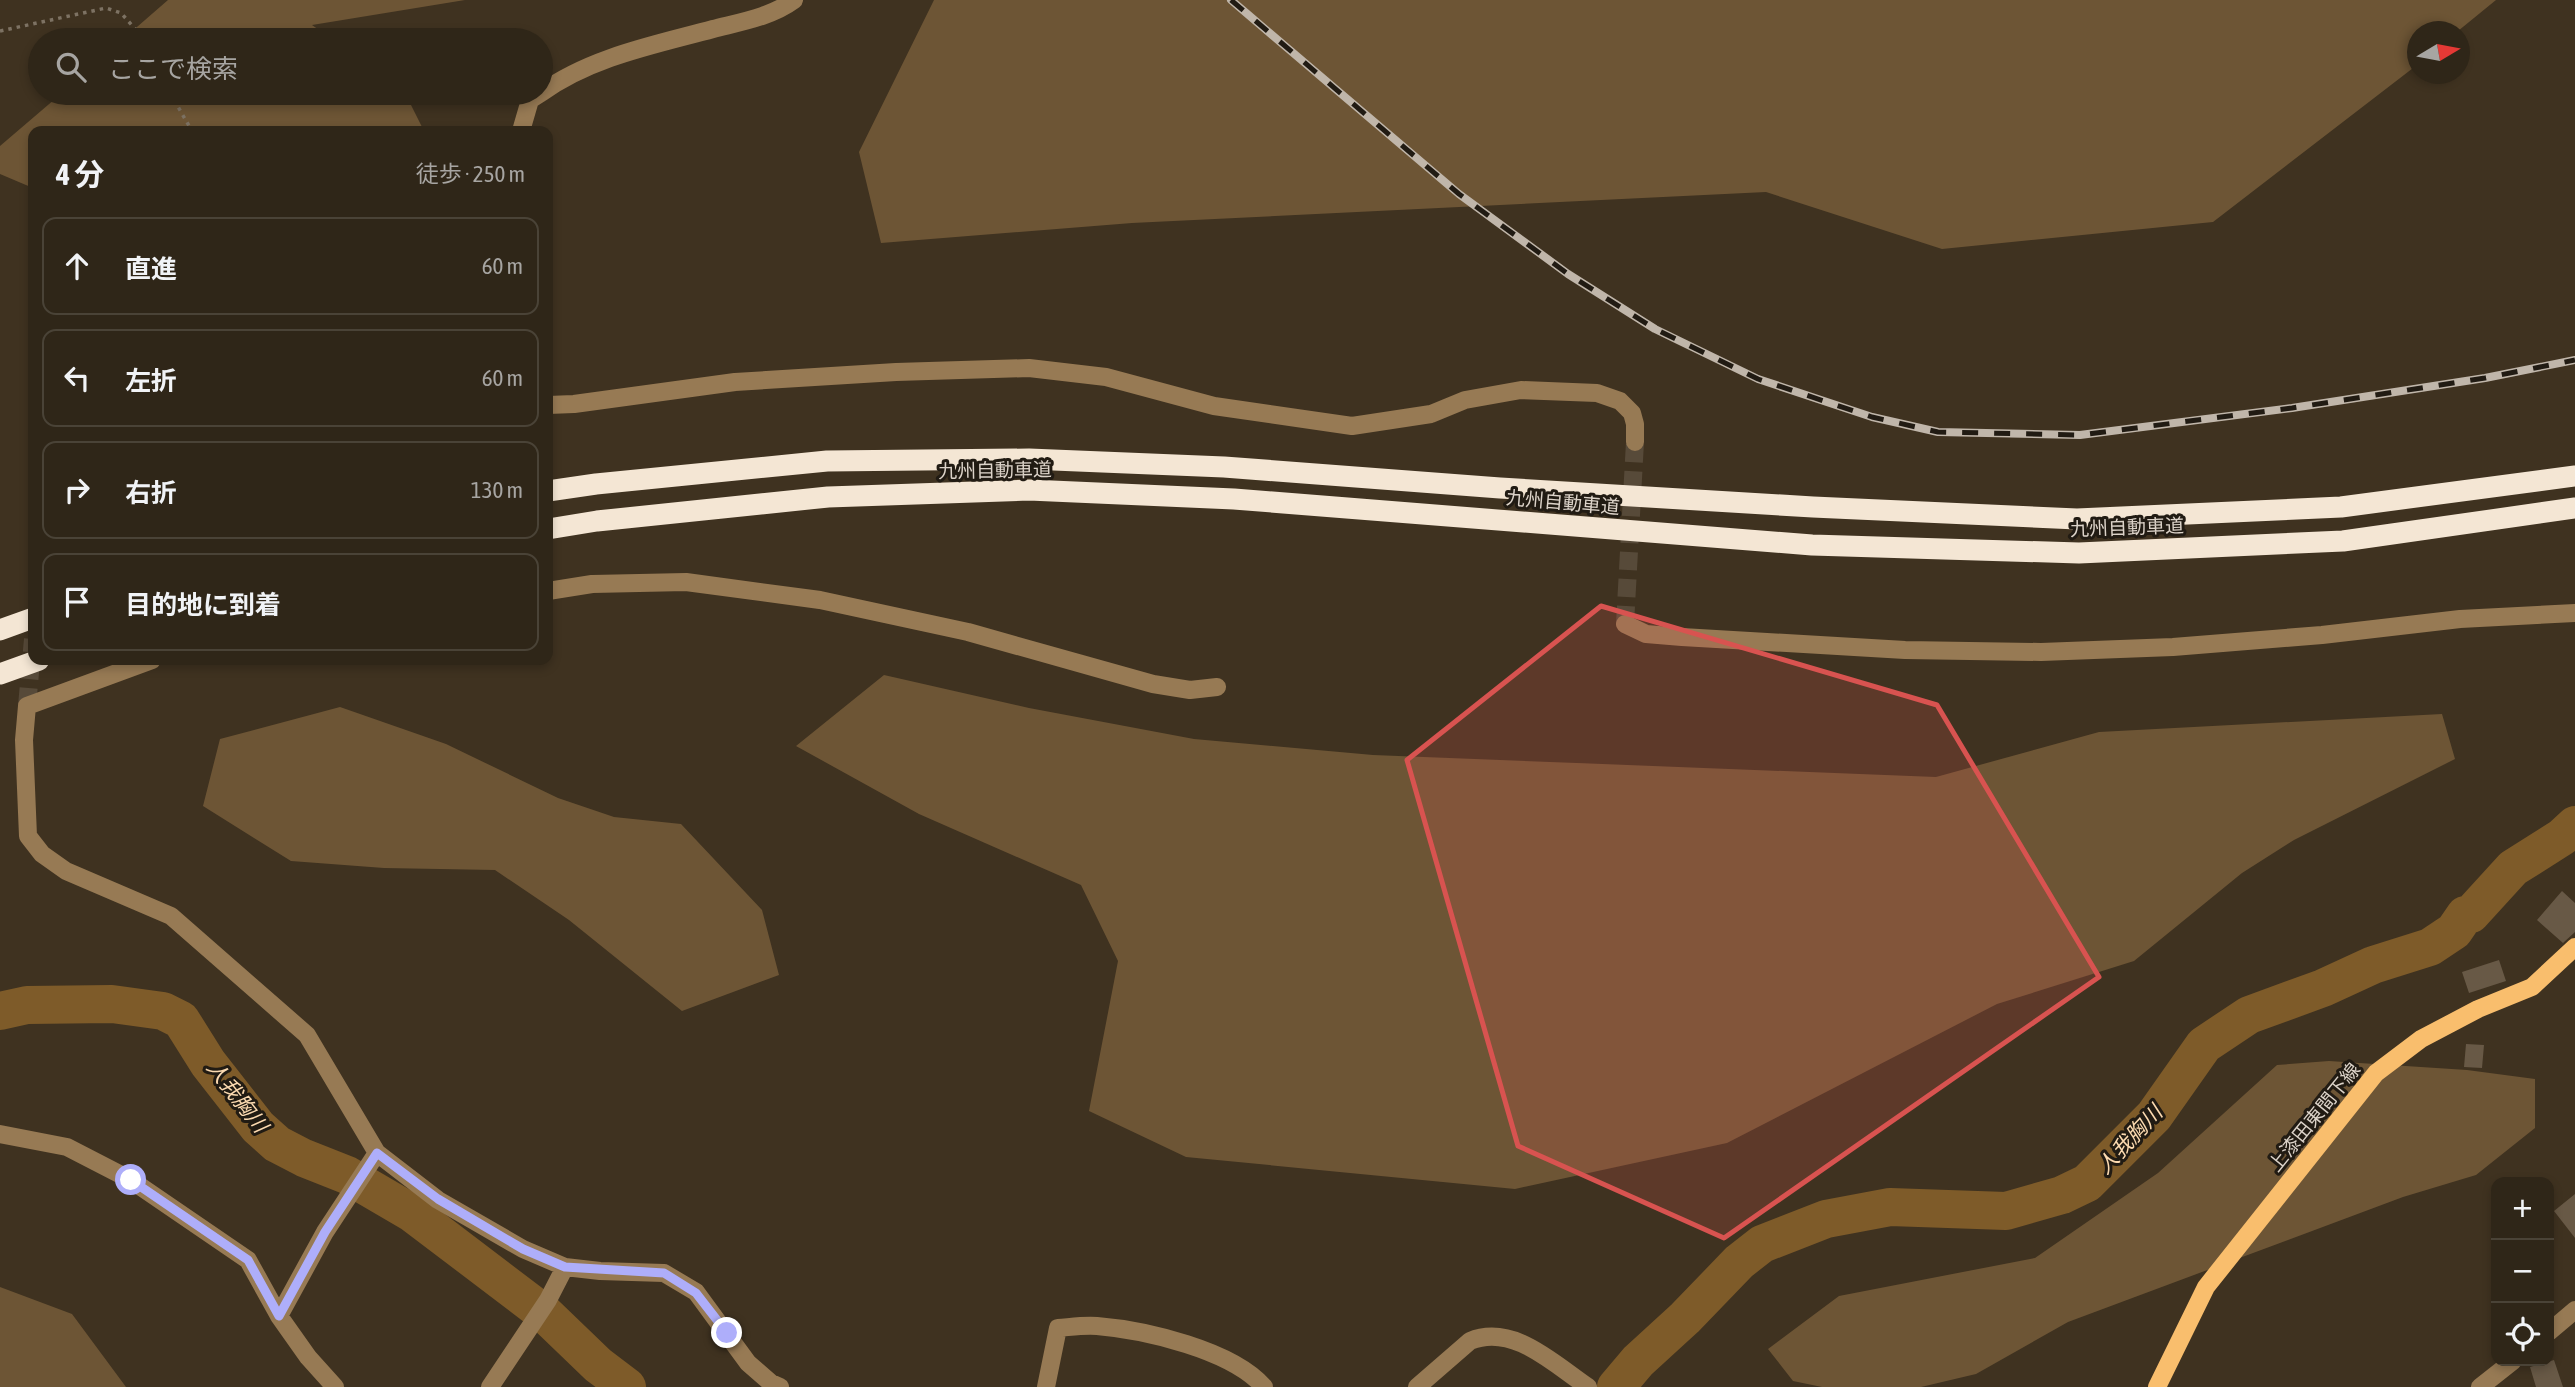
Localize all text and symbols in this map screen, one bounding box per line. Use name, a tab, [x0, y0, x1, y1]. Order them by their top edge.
north arrow	[2407, 21, 2470, 84]
search box	[28, 28, 553, 105]
icon: search	[52, 48, 90, 86]
text: ここで検索	[108, 54, 238, 84]
text: 4 分	[56, 157, 104, 191]
text: 徒歩 · 250 m	[416, 161, 525, 187]
icon: ahead	[58, 247, 96, 285]
text: 60 m	[482, 253, 523, 279]
text: 直進	[125, 254, 177, 284]
icon: left	[58, 359, 96, 397]
text: 60 m	[482, 365, 523, 391]
text: 左折	[125, 366, 177, 396]
street label: 九州自動車道	[938, 458, 1052, 482]
icon: right	[58, 471, 96, 509]
text: 130 m	[471, 477, 523, 503]
text: 右折	[125, 478, 177, 508]
street label: 九州自動車道	[1505, 486, 1621, 518]
street label: 九州自動車道	[2070, 514, 2184, 540]
icon: arrive	[58, 583, 96, 621]
text: 目的地に到着	[125, 590, 281, 620]
water label: 人我胸川	[203, 1056, 275, 1138]
street label: 上漆田東間下線	[2264, 1058, 2364, 1176]
water label: 人我胸川	[2092, 1099, 2168, 1178]
route start	[115, 1164, 146, 1195]
map controls	[2491, 1177, 2554, 1366]
button: +	[2491, 1177, 2554, 1240]
button: −	[2491, 1240, 2554, 1303]
button: locate	[2491, 1303, 2554, 1366]
route end	[711, 1317, 742, 1348]

